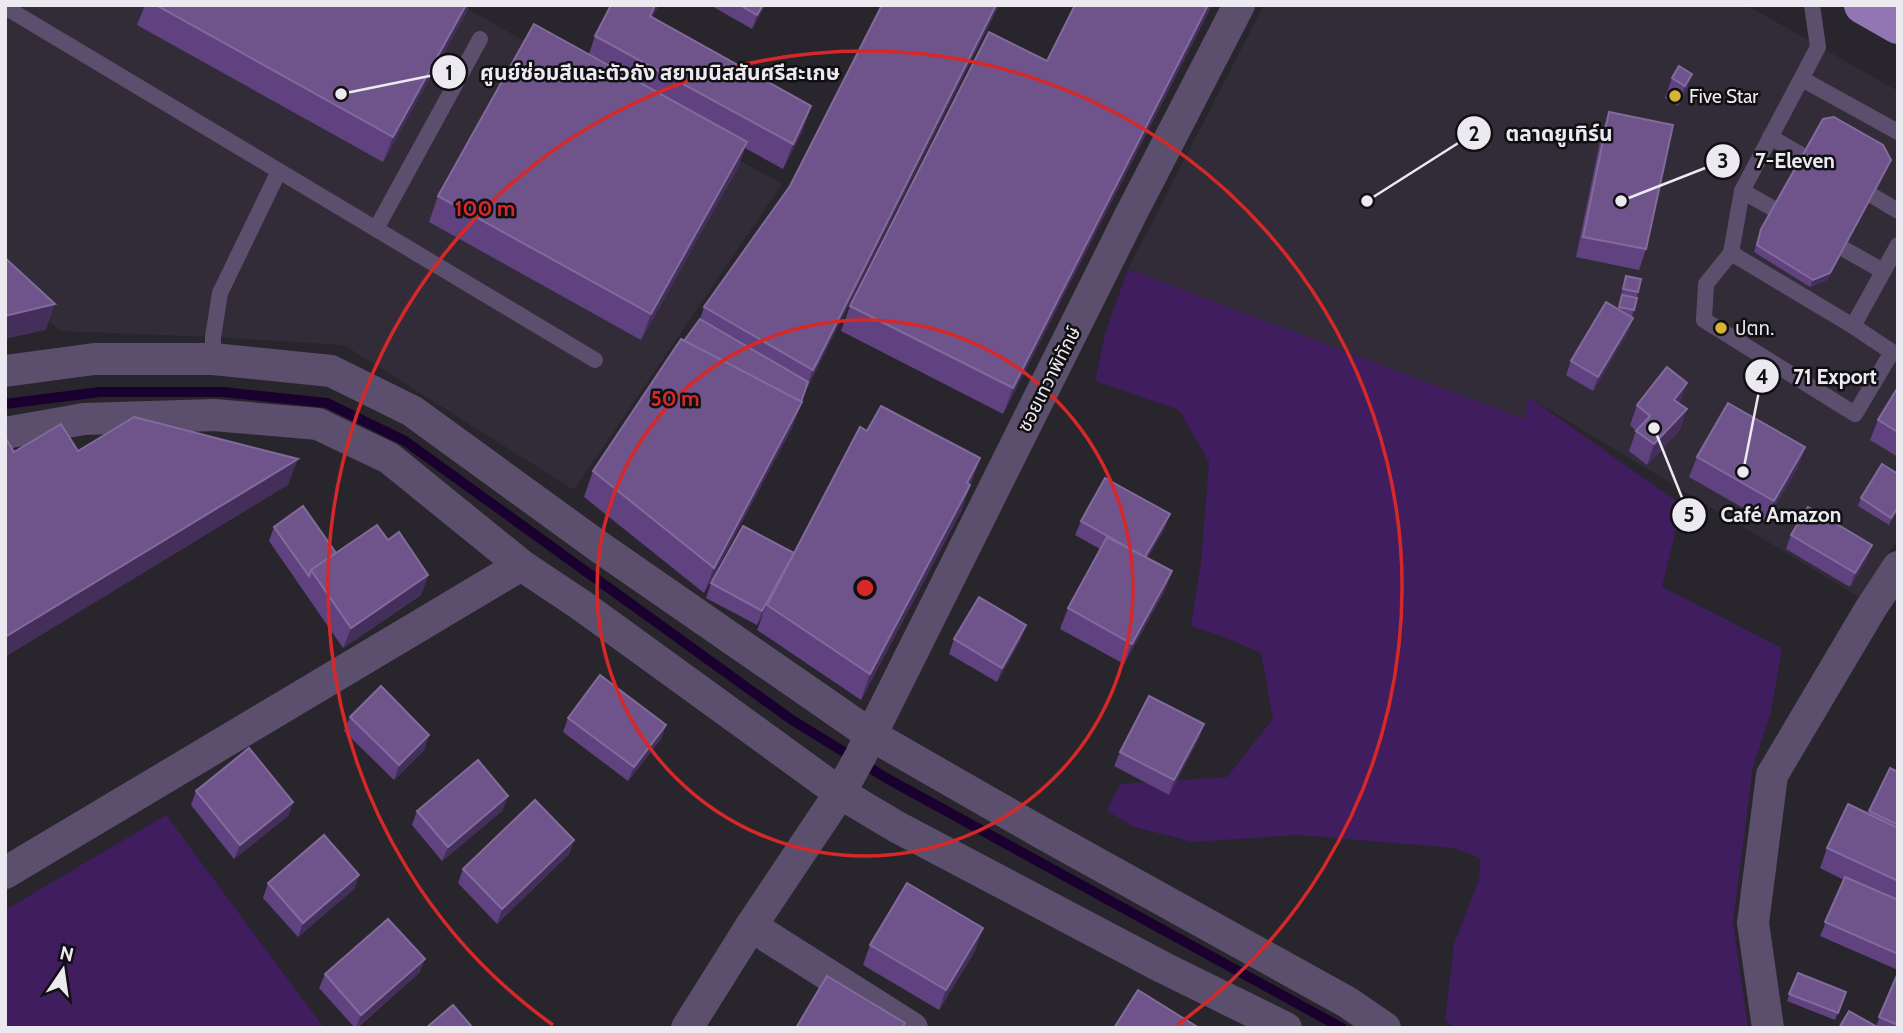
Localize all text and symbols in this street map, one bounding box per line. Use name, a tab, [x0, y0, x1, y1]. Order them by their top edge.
callout: ศูนย์ซ่อมสีและตัวถัง สยามนิสสันศรีสะเกษ	[431, 51, 854, 93]
text: 1	[445, 60, 453, 85]
text: ศูนย์ซ่อมสีและตัวถัง สยามนิสสันศรีสะเกษ	[480, 60, 840, 86]
place label: Five Star	[1689, 85, 1758, 108]
marker: Five Star	[1667, 88, 1683, 104]
callout: ตลาดยูเทิร์น	[1456, 112, 1626, 154]
text: 2	[1468, 121, 1480, 146]
text: ตลาดยูเทิร์น	[1506, 121, 1612, 147]
callout: 7-Eleven	[1706, 140, 1849, 182]
text: 3	[1717, 148, 1729, 173]
text: 7-Eleven	[1755, 148, 1835, 173]
text: 100 m	[455, 196, 515, 221]
place label: ปตท.	[1735, 317, 1774, 340]
marker: ปตท.	[1713, 320, 1729, 336]
street label: ซอยเทวาพิทักษ์	[1013, 322, 1085, 436]
callout: 71 Export	[1744, 355, 1891, 397]
text: 4	[1755, 364, 1769, 389]
text: 71 Export	[1793, 364, 1877, 389]
text: 50 m	[650, 386, 700, 411]
callout: Café Amazon	[1671, 494, 1855, 536]
text: 5	[1683, 502, 1695, 527]
text: Café Amazon	[1721, 502, 1841, 527]
centre of rings	[853, 576, 877, 600]
north arrow	[28, 935, 98, 1005]
text: N	[58, 941, 76, 967]

